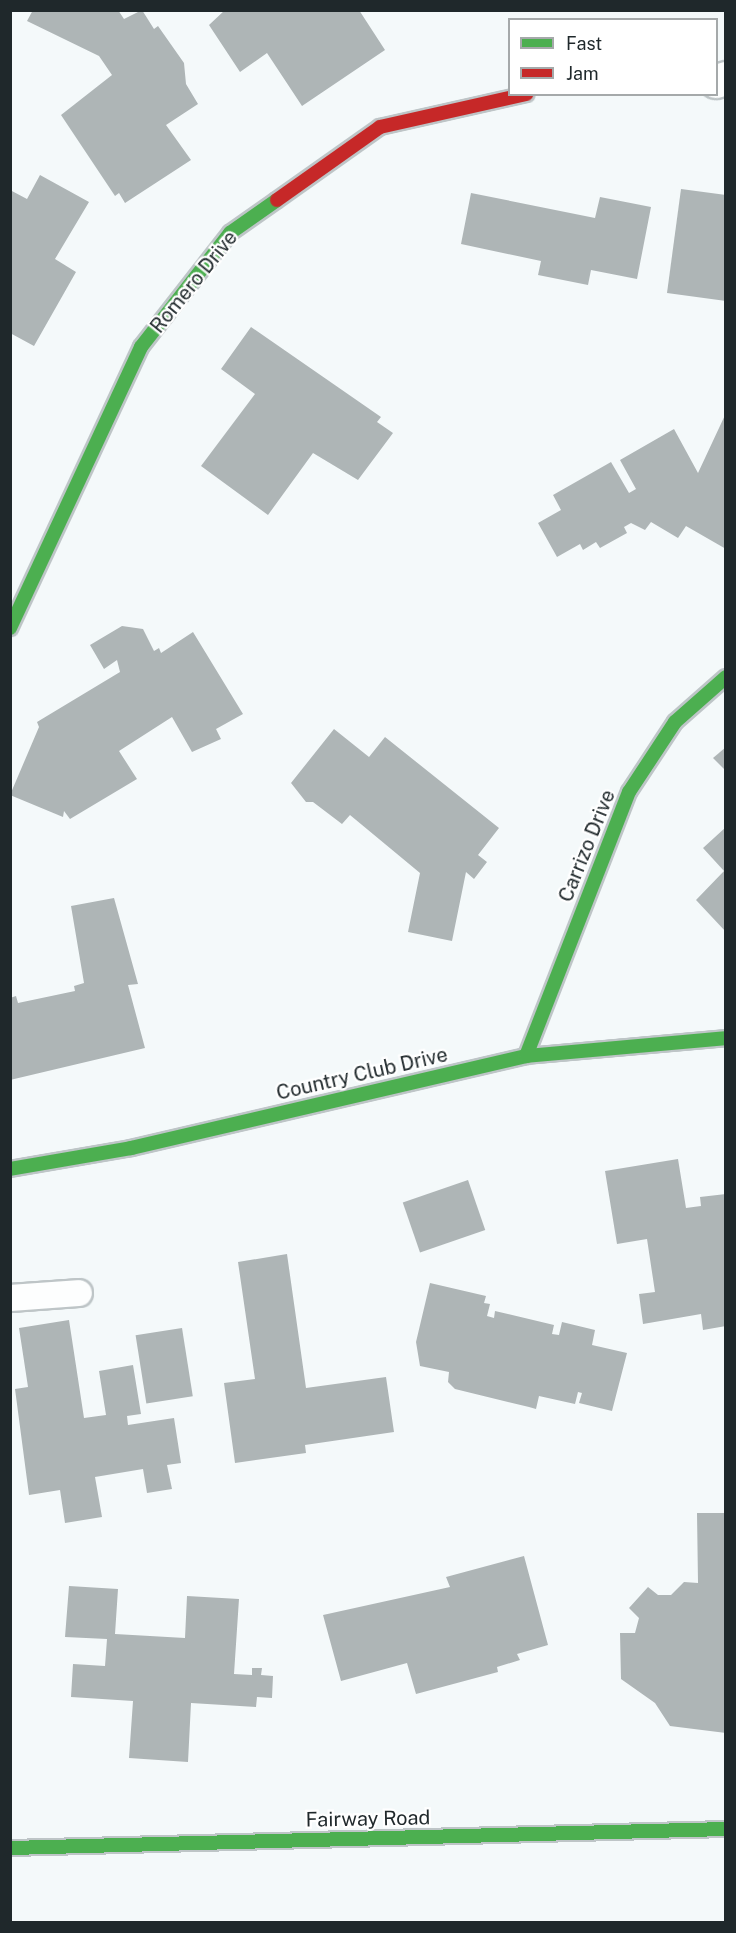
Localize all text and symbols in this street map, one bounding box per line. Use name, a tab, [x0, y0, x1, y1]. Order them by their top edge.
legend	[508, 18, 718, 96]
text: Fast	[566, 33, 602, 54]
text: Jam	[566, 63, 599, 84]
street label: Romero Drive	[145, 226, 243, 338]
street label: Carrizo Drive	[554, 786, 620, 906]
street label: Country Club Drive	[274, 1043, 450, 1105]
street label: Fairway Road	[305, 1806, 431, 1832]

